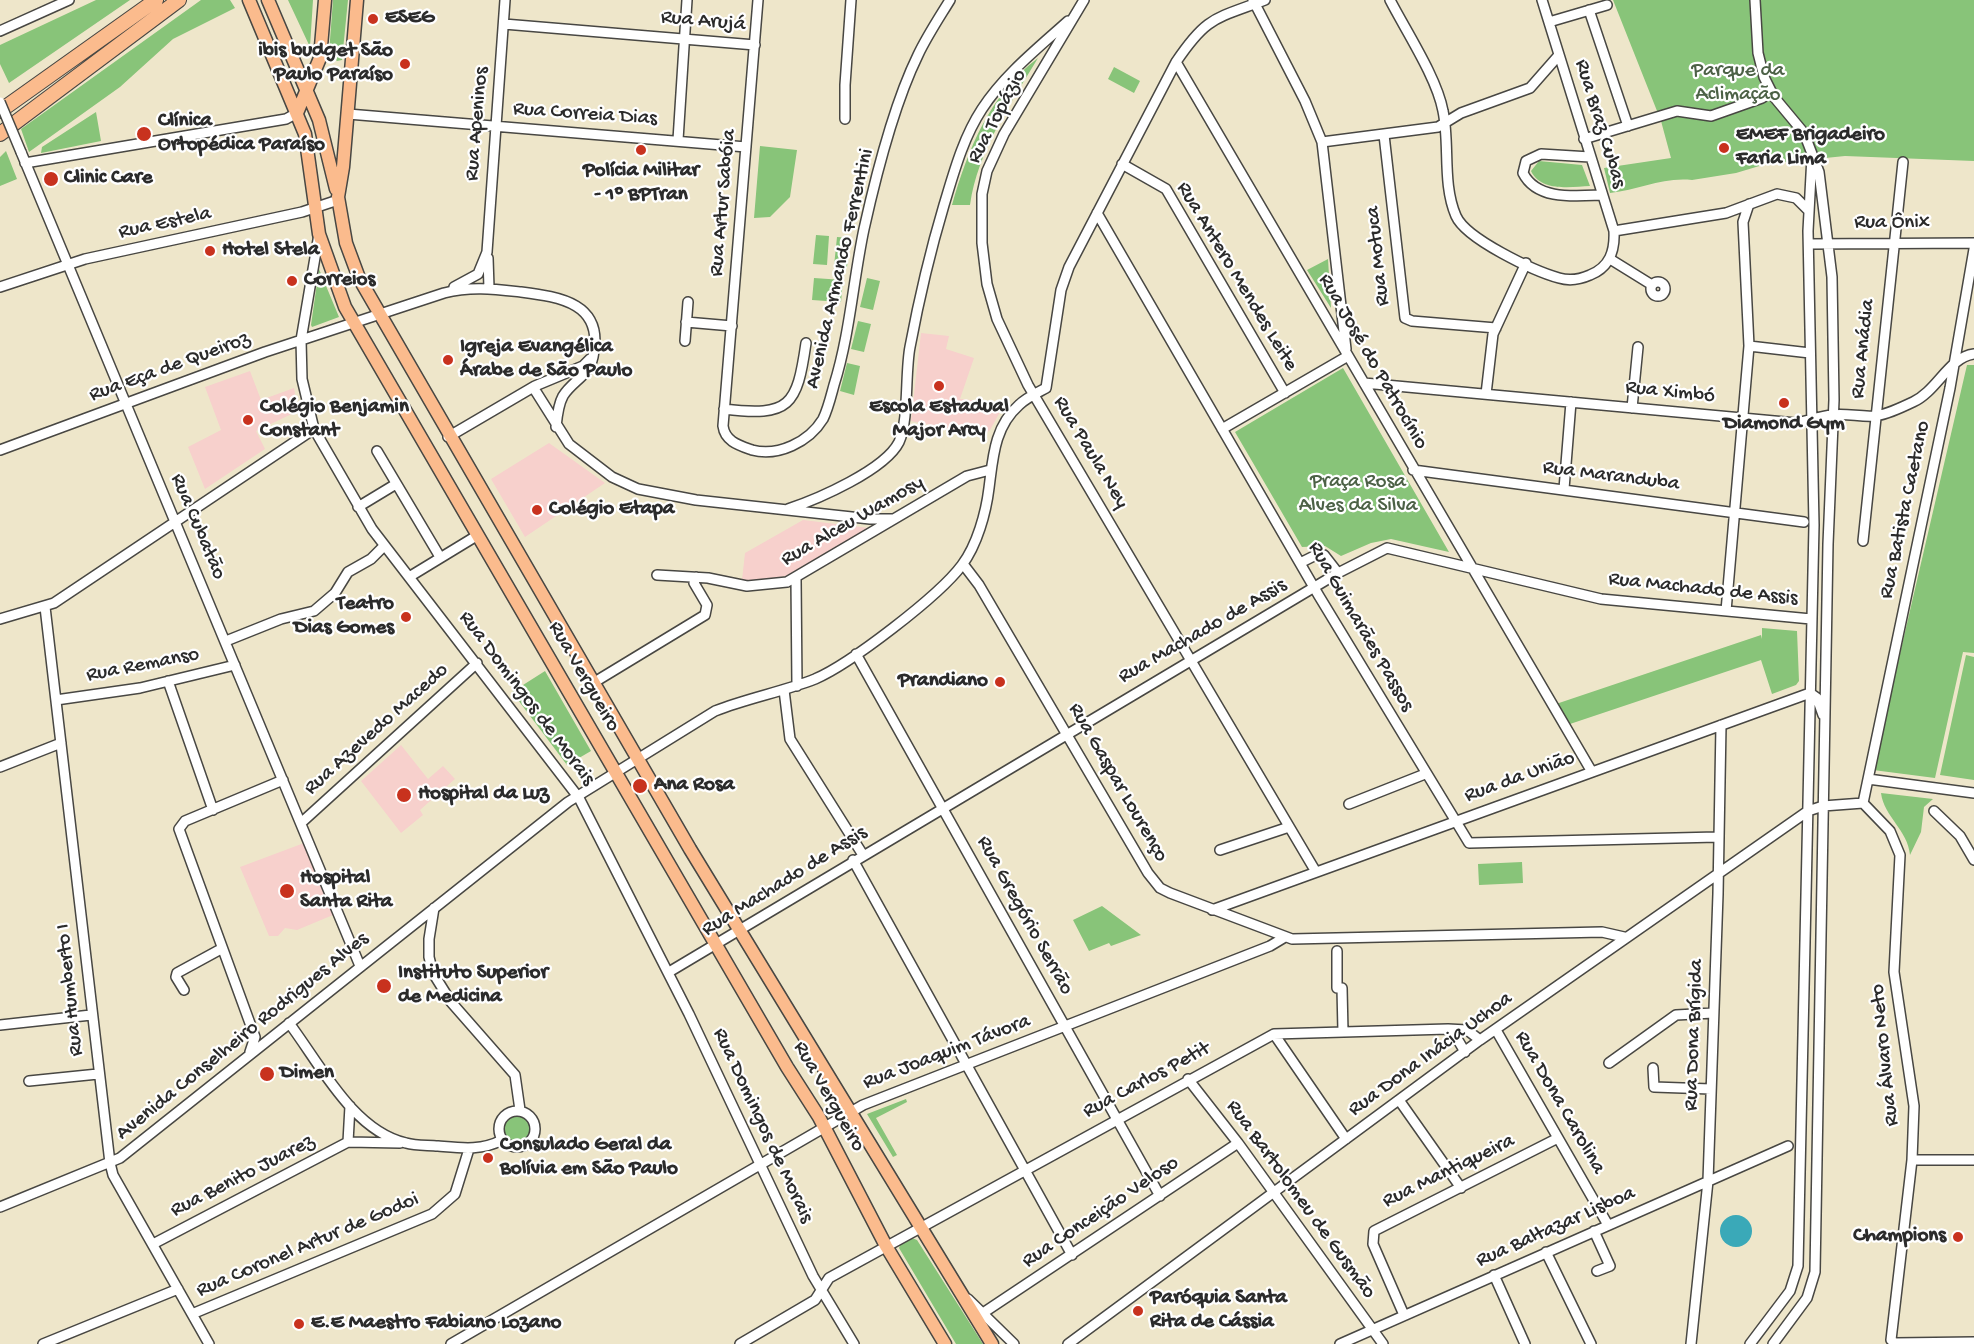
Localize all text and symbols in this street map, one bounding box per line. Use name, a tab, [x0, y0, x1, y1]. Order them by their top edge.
place label: ESEG	[385, 6, 434, 32]
street label: Rua Arujá	[660, 6, 746, 38]
marker: ESEG	[366, 12, 380, 26]
place label: ibis budget São Paulo Paraíso	[258, 39, 393, 89]
marker: ibis budget São Paulo Paraíso	[398, 57, 412, 71]
street label: Rua Braz Cubas	[1567, 57, 1631, 191]
park label: Parque da Aclimação	[1692, 59, 1784, 109]
street label: Rua Apeninos	[460, 66, 496, 182]
street label: Rua Topázio	[963, 66, 1033, 168]
street label: Rua Correia Dias	[512, 97, 658, 133]
place label: Clínica Ortopédica Paraíso	[158, 109, 325, 159]
place label: EMEF Brigadeiro Faria Lima	[1736, 123, 1885, 173]
marker: Clínica Ortopédica Paraíso	[135, 125, 153, 143]
street label: Rua Artur Sabóia	[705, 128, 743, 278]
marker: EMEF Brigadeiro Faria Lima	[1717, 141, 1731, 155]
marker: Polícia Militar - 1º BPTran	[634, 143, 648, 157]
street label: Avenida Armando Ferrentini	[801, 147, 881, 391]
place label: Polícia Militar - 1º BPTran	[583, 159, 699, 209]
place label: Clinic Care	[64, 166, 153, 192]
marker: Clinic Care	[42, 170, 60, 188]
street label: Rua Antero Mendes Leite	[1169, 178, 1303, 376]
street label: Rua Estela	[116, 202, 214, 246]
street label: Rua Motuca	[1361, 205, 1397, 307]
street label: Rua Ônix	[1854, 211, 1930, 237]
place label: Hotel Stela	[222, 238, 319, 264]
marker: Hotel Stela	[203, 244, 217, 258]
place label: Correios	[304, 268, 375, 294]
street label: Rua José do Patrocínio	[1311, 270, 1433, 454]
marker: Correios	[285, 274, 299, 288]
street label: Rua Anádia	[1846, 298, 1882, 400]
street label: Rua Eça de Queiroz	[86, 327, 254, 409]
place label: Igreja Evangélica Árabe de São Paulo	[460, 335, 632, 385]
marker: Igreja Evangélica Árabe de São Paulo	[441, 353, 455, 367]
street label: Rua Ximbó	[1624, 376, 1716, 410]
marker: Escola Estadual Major Arcy	[932, 379, 946, 393]
street label: Rua Paula Ney	[1047, 392, 1133, 514]
place label: Colégio Benjamin Constant	[260, 395, 409, 445]
place label: Escola Estadual Major Arcy	[869, 395, 1009, 445]
marker: Diamond Gym	[1777, 396, 1791, 410]
place label: Diamond Gym	[1723, 412, 1845, 438]
marker: Colégio Benjamin Constant	[241, 413, 255, 427]
street label: Rua Batista Caetano	[1875, 419, 1937, 601]
street label: Rua Maranduba	[1541, 456, 1681, 498]
street label: Rua Cubatão	[163, 470, 231, 584]
park label: Praça Rosa Alves da Silva	[1299, 470, 1417, 520]
street label: Rua Alceu Wamosy	[777, 471, 929, 573]
place label: Colégio Etapa	[549, 497, 674, 523]
marker: Colégio Etapa	[530, 503, 544, 517]
street label: Rua Guimarães Passos	[1301, 538, 1419, 716]
street label: Rua Machado de Assis	[1607, 568, 1799, 612]
street label: Rua Machado de Assis	[1114, 574, 1292, 690]
place label: Teatro Dias Gomes	[294, 592, 394, 642]
street label: Rua Domingos de Morais	[452, 607, 600, 791]
marker: Teatro Dias Gomes	[399, 610, 413, 624]
street label: Rua Vergueiro	[541, 617, 625, 737]
street label: Rua Remanso	[84, 643, 202, 689]
street label: Rua Azevedo Macedo	[300, 659, 454, 801]
place label: Prandiano	[898, 669, 988, 695]
marker: Prandiano	[993, 675, 1007, 689]
street label: Rua Gaspar Lourenço	[1061, 699, 1173, 867]
street label: Rua da União	[1461, 746, 1579, 810]
place label: Ana Rosa	[654, 773, 734, 799]
marker: Ana Rosa	[631, 777, 649, 795]
place label: Hospital da Luz	[418, 782, 549, 808]
marker: Hospital da Luz	[395, 786, 413, 804]
street label: Rua Machado de Assis	[698, 821, 872, 943]
street label: Rua Gregório Serrão	[970, 832, 1078, 1000]
place label: Hospital Santa Rita	[300, 866, 392, 916]
marker: Hospital Santa Rita	[278, 882, 296, 900]
street label: Rua Humberto I	[52, 923, 90, 1057]
street label: Avenida Conselheiro Rodrigues Alves	[112, 927, 374, 1147]
street label: Rua Dona Brígida	[1680, 959, 1710, 1111]
place label: Instituto Superior de Medicina	[398, 961, 548, 1011]
marker: Instituto Superior de Medicina	[375, 977, 393, 995]
street label: Rua Álvaro Neto	[1866, 983, 1906, 1127]
street label: Rua Dona Inácia Uchoa	[1344, 987, 1518, 1123]
street label: Rua Joaquim Távora	[860, 1010, 1034, 1096]
street label: Rua Domingos de Morais	[706, 1025, 818, 1227]
street label: Rua Dona Carolina	[1508, 1027, 1610, 1179]
street label: Rua Vergueiro	[786, 1037, 870, 1157]
street label: Rua Carlos Petit	[1079, 1037, 1215, 1125]
place label: Dimen	[280, 1061, 334, 1087]
marker: Dimen	[258, 1065, 276, 1083]
street label: Rua Bartolomeu de Gusmão	[1219, 1096, 1381, 1304]
street label: Rua Mantiqueira	[1379, 1129, 1519, 1215]
street label: Rua Benito Juarez	[167, 1130, 319, 1224]
place label: Consulado Geral da Bolívia em São Paulo	[500, 1133, 678, 1183]
marker: Consulado Geral da Bolívia em São Paulo	[481, 1151, 495, 1165]
street label: Rua Conceição Veloso	[1018, 1151, 1184, 1275]
street label: Rua Baltazar Lisboa	[1472, 1182, 1640, 1274]
street label: Rua Coronel Artur de Godoi	[193, 1188, 423, 1304]
place label: Champions	[1853, 1224, 1946, 1250]
marker: Champions	[1951, 1230, 1965, 1244]
place label: Paróquia Santa Rita de Cássia	[1150, 1286, 1287, 1336]
marker: Paróquia Santa Rita de Cássia	[1131, 1304, 1145, 1318]
place label: E.E Maestro Fabiano Lozano	[311, 1311, 561, 1337]
marker: E.E Maestro Fabiano Lozano	[292, 1317, 306, 1331]

